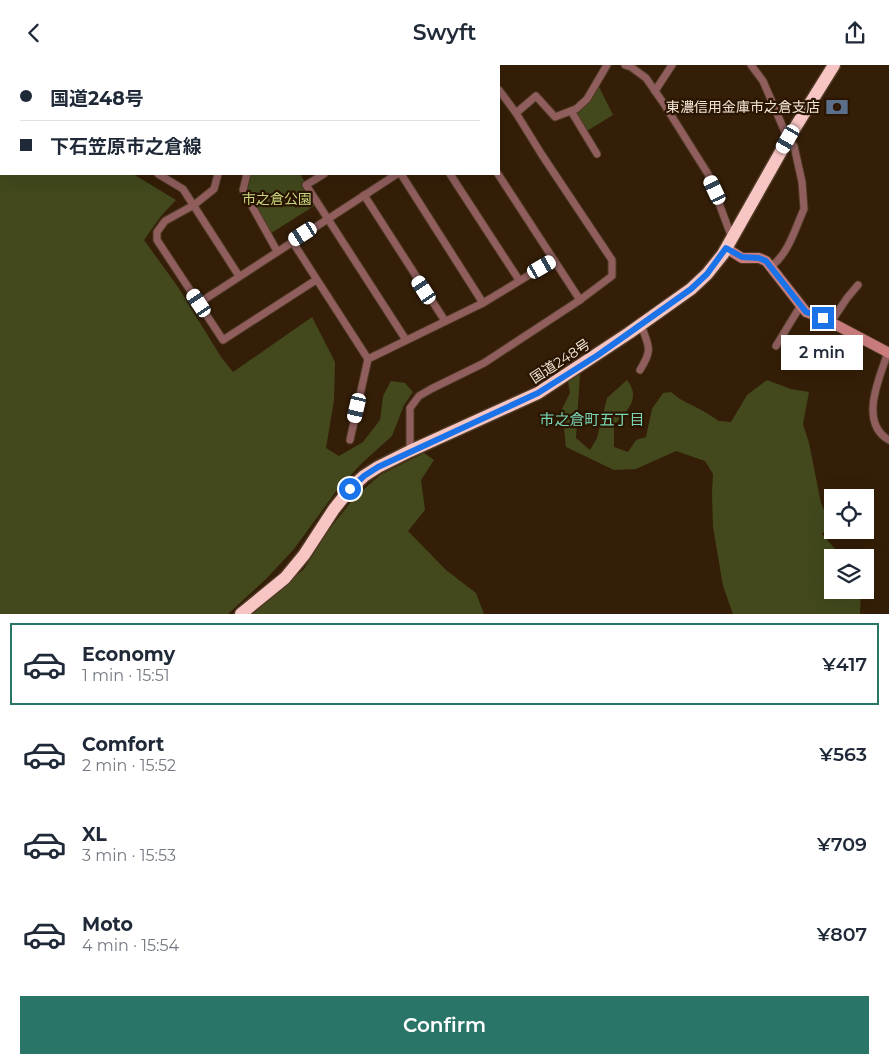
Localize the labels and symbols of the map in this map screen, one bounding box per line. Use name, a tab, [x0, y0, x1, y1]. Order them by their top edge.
bank icon: 東濃信用金庫市之倉支店	[824, 94, 850, 120]
place label: 東濃信用金庫市之倉支店	[666, 98, 820, 116]
car	[774, 122, 801, 156]
car	[701, 173, 728, 207]
park label: 市之倉公園	[242, 190, 312, 208]
car	[286, 220, 319, 248]
car	[525, 253, 558, 281]
car	[409, 273, 438, 307]
car	[184, 286, 213, 320]
route end	[812, 307, 834, 329]
street label: 国道248号	[527, 335, 593, 387]
callout: 2 min	[782, 335, 864, 371]
car	[346, 392, 367, 424]
district label: 市之倉町五丁目	[539, 410, 645, 429]
route start	[339, 478, 361, 500]

